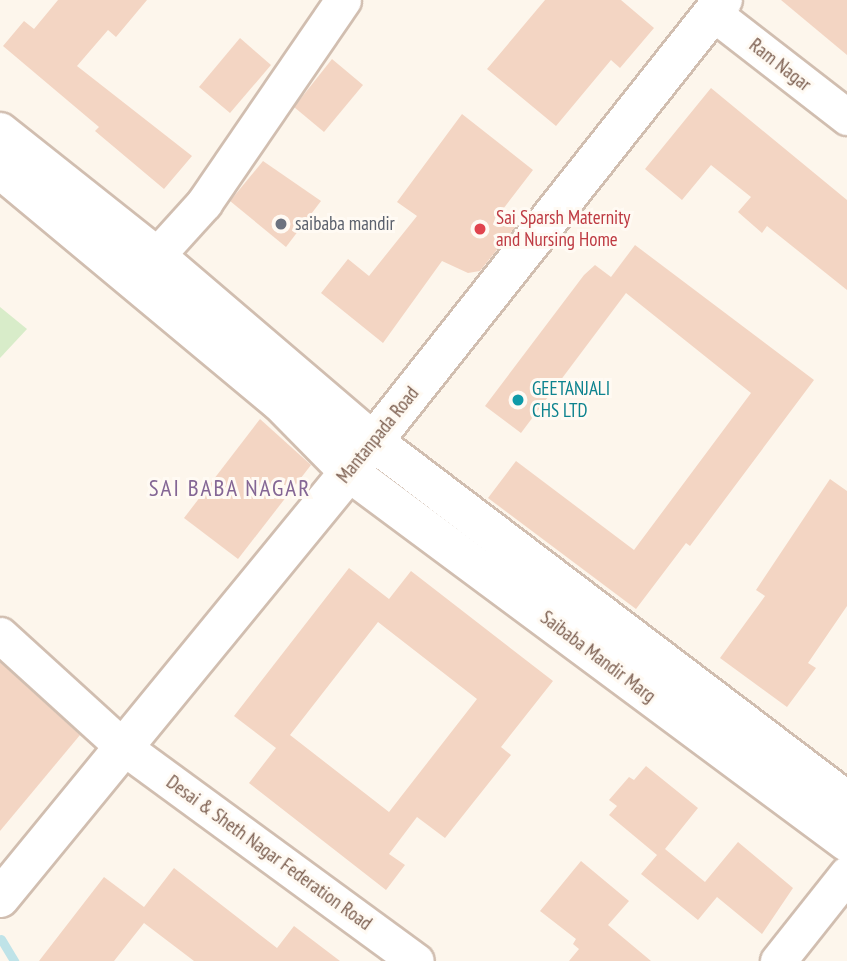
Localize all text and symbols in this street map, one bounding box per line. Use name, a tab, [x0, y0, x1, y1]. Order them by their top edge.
street label: Ram Nagar	[745, 34, 815, 96]
place label: Sai Sparsh Maternity and Nursing Home	[496, 207, 630, 251]
place label: saibaba mandir	[295, 213, 395, 235]
marker: saibaba mandir	[273, 216, 289, 232]
marker: Sai Sparsh Maternity and Nursing Home	[470, 219, 490, 239]
place label: GEETANJALI CHS LTD	[532, 378, 610, 422]
street label: Mantanpada Road	[332, 382, 424, 488]
marker: GEETANJALI CHS LTD	[510, 392, 526, 408]
district label: SAI BABA NAGAR	[150, 474, 310, 502]
street label: Saibaba Mandir Marg	[536, 606, 660, 708]
street label: Desai & Sheth Nagar Federation Road	[162, 771, 376, 935]

